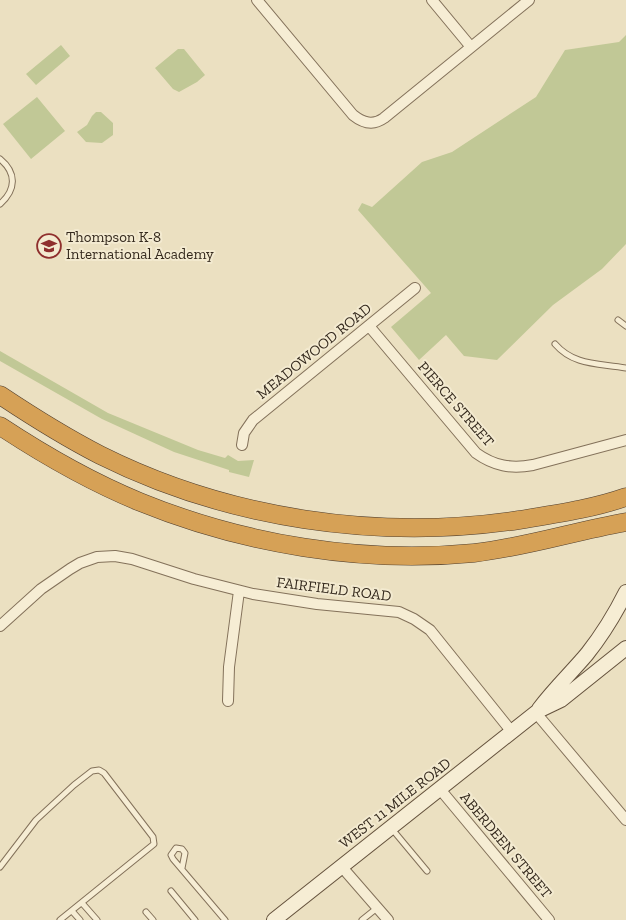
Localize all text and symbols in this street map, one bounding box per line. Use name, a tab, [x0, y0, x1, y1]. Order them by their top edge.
place label: Thompson K-8 International Academy	[66, 228, 214, 263]
school or university icon: Thompson K-8 International Academy	[36, 233, 62, 259]
street label: MEADOWOOD ROAD	[253, 299, 375, 403]
street label: PIERCE STREET	[414, 358, 498, 450]
street label: FAIRFIELD ROAD	[276, 573, 392, 605]
street label: WEST 11 MILE ROAD	[336, 754, 454, 852]
street label: ABERDEEN STREET	[456, 788, 556, 902]

